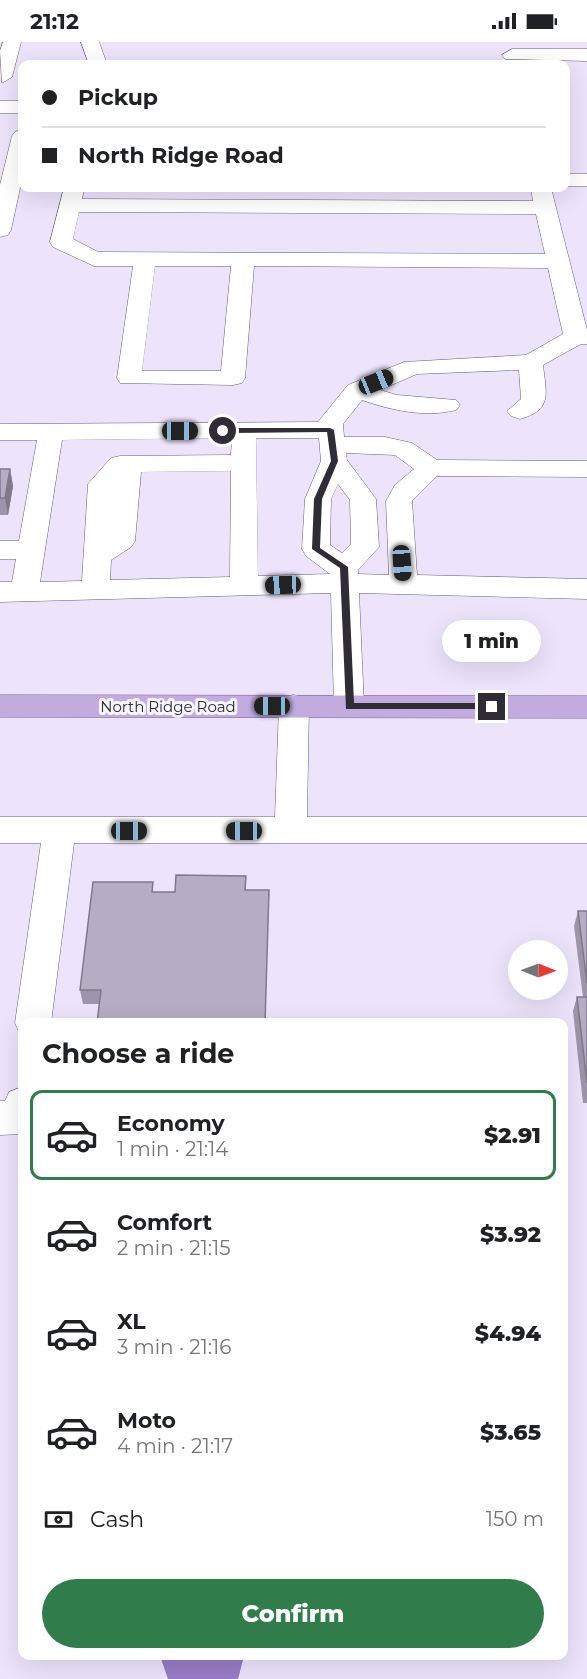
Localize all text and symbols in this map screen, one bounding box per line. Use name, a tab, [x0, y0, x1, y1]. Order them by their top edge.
text: 21:12	[30, 8, 79, 35]
text: Pickup	[78, 84, 158, 111]
text: North Ridge Road	[78, 142, 284, 169]
car	[356, 367, 396, 397]
route start	[209, 417, 236, 444]
car	[162, 422, 198, 440]
car	[392, 544, 412, 582]
car	[265, 575, 301, 595]
callout: 1 min	[442, 620, 542, 662]
text: 1 min	[464, 629, 519, 653]
route end	[478, 693, 505, 720]
street label: North Ridge Road	[100, 697, 236, 716]
car	[254, 697, 290, 715]
car	[111, 822, 147, 840]
car	[226, 822, 262, 840]
north arrow	[508, 940, 568, 1000]
map controls	[508, 940, 568, 1000]
text: Choose a ride	[42, 1037, 234, 1070]
icon: car	[45, 1108, 99, 1162]
text: Economy	[117, 1110, 225, 1137]
text: $2.91	[484, 1122, 541, 1149]
text: 1 min · 21:14	[117, 1137, 228, 1161]
icon: car	[45, 1207, 99, 1261]
text: Comfort	[117, 1209, 212, 1236]
text: $3.92	[480, 1221, 541, 1248]
text: 2 min · 21:15	[117, 1236, 231, 1260]
icon: car	[45, 1306, 99, 1360]
text: XL	[117, 1308, 146, 1335]
text: $4.94	[475, 1320, 541, 1347]
text: 3 min · 21:16	[117, 1335, 231, 1359]
icon: car	[45, 1405, 99, 1459]
text: Moto	[117, 1407, 176, 1434]
text: $3.65	[480, 1419, 541, 1446]
text: 4 min · 21:17	[117, 1434, 233, 1458]
icon: cash	[42, 1503, 75, 1536]
text: Cash	[90, 1506, 144, 1533]
text: 150 m	[486, 1507, 544, 1531]
button: Confirm	[42, 1579, 544, 1648]

